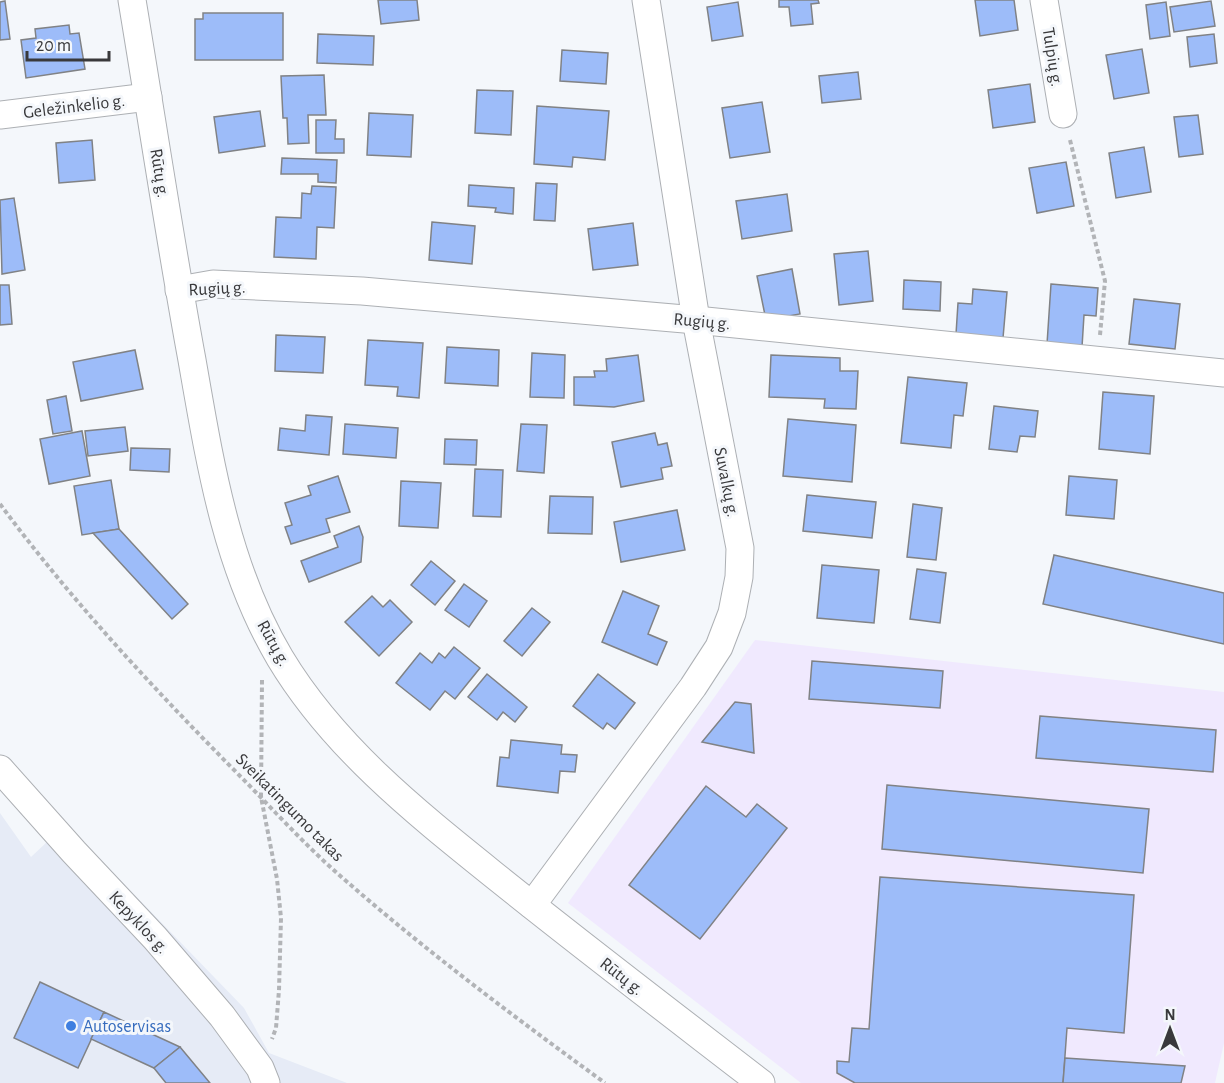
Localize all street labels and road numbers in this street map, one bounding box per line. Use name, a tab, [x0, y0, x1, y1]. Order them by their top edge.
street label: Tulpių g.	[1038, 26, 1066, 88]
street label: Geležinkelio g.	[22, 92, 126, 122]
street label: Rūtų g.	[146, 147, 172, 199]
street label: Rugių g.	[188, 279, 246, 299]
street label: Rugių g.	[673, 311, 731, 333]
street label: Suvalkų g.	[710, 446, 742, 519]
street label: Rūtų g.	[253, 617, 293, 670]
street label: Sveikatingumo takas	[232, 750, 347, 865]
street label: Kepyklos g.	[105, 888, 172, 957]
street label: Rūtų g.	[596, 954, 646, 999]

